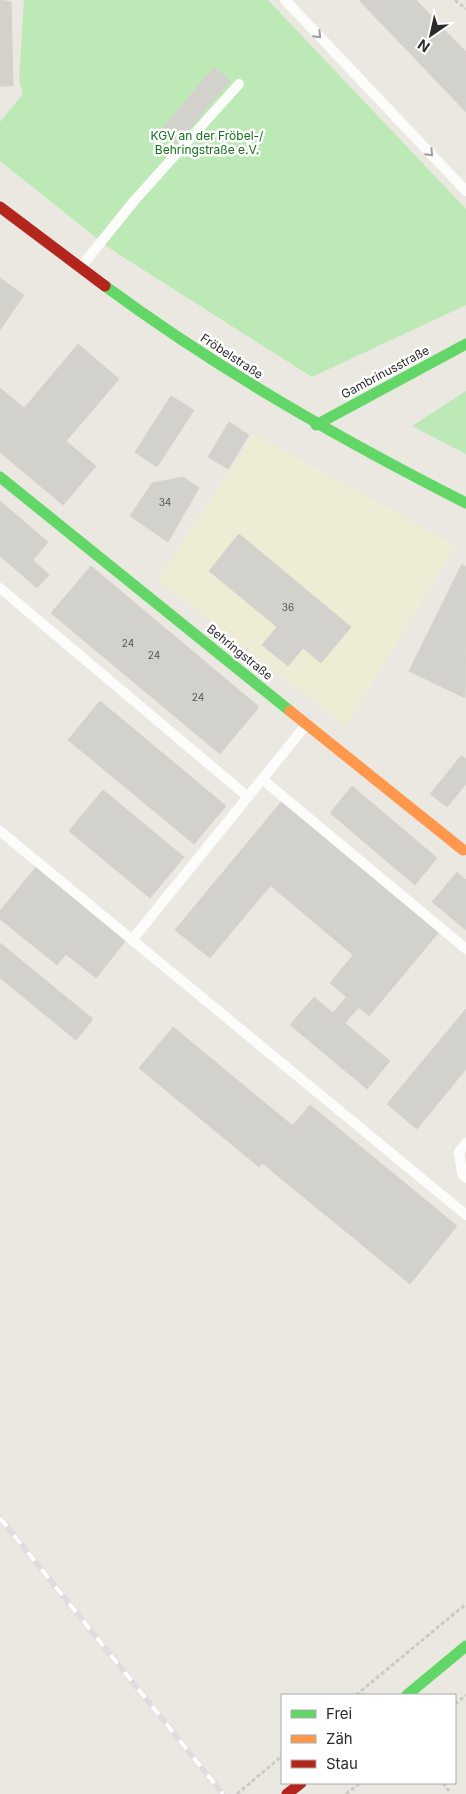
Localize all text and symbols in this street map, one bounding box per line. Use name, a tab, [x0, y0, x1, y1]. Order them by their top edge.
north arrow	[406, 10, 456, 60]
one-way arrow	[312, 30, 321, 39]
text: N	[414, 36, 433, 56]
park label: KGV an der Fröbel-/ Behringstraße e.V.	[151, 128, 264, 157]
one-way arrow	[424, 148, 433, 157]
street label: Fröbelstraße	[198, 330, 266, 382]
street label: Gambrinusstraße	[338, 342, 432, 402]
house number: 34	[159, 496, 171, 508]
house number: 36	[282, 601, 294, 613]
street label: Behringstraße	[204, 621, 276, 683]
house number: 24	[122, 637, 134, 649]
house number: 24	[148, 649, 160, 661]
house number: 24	[192, 691, 204, 703]
legend	[281, 1694, 456, 1784]
text: Frei	[326, 1704, 352, 1723]
text: Zäh	[326, 1729, 353, 1748]
text: Stau	[326, 1754, 358, 1773]

